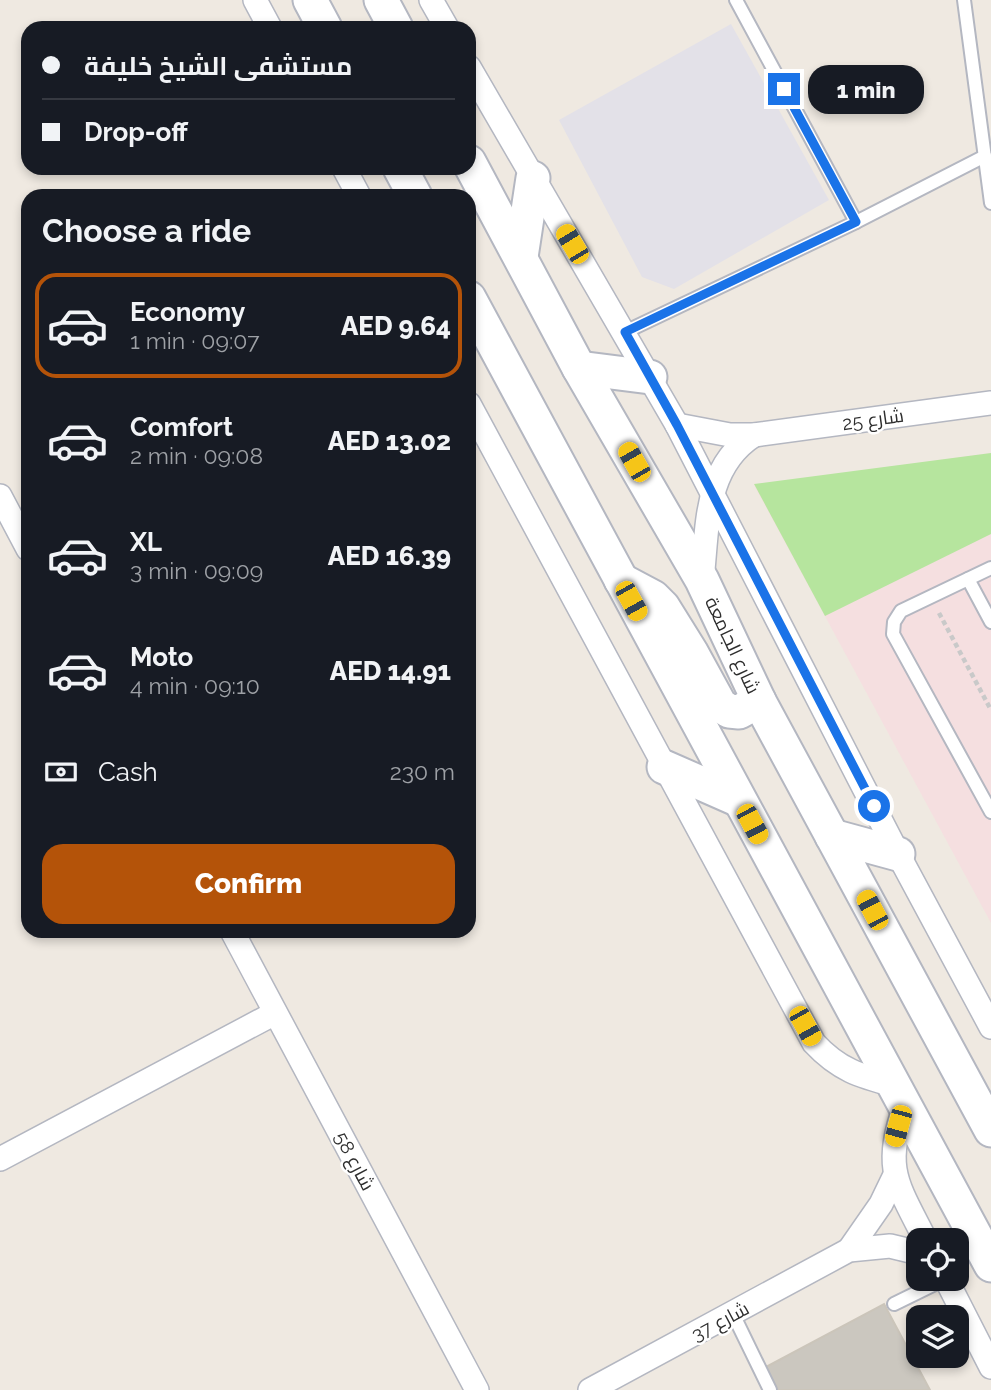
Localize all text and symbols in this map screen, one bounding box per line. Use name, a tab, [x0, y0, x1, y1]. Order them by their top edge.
text: مستشفى الشيخ خليفة	[84, 51, 352, 81]
callout: 1 min	[808, 64, 924, 114]
route end	[768, 73, 800, 105]
text: 1 min	[836, 76, 896, 103]
text: Drop-off	[84, 117, 188, 147]
text: Choose a ride	[42, 212, 251, 249]
car	[553, 221, 592, 267]
icon: car	[46, 294, 109, 357]
text: Economy	[130, 297, 245, 327]
text: AED 9.64	[341, 311, 451, 341]
text: 1 min · 09:07	[130, 327, 259, 354]
street label: شارع 25	[841, 404, 906, 437]
icon: car	[46, 409, 109, 472]
text: Comfort	[130, 412, 233, 442]
text: AED 13.02	[328, 426, 451, 456]
car	[615, 439, 654, 485]
text: 2 min · 09:08	[130, 442, 263, 469]
icon: car	[46, 524, 109, 587]
text: XL	[130, 527, 162, 557]
text: AED 16.39	[328, 541, 451, 571]
text: 3 min · 09:09	[130, 557, 263, 584]
car	[612, 578, 651, 624]
street label: شارع الجامعة	[698, 593, 765, 698]
icon: car	[46, 639, 109, 702]
text: Moto	[130, 642, 193, 672]
text: AED 14.91	[330, 656, 451, 686]
text: 4 min · 09:10	[130, 672, 260, 699]
icon: cash	[42, 753, 80, 791]
text: Cash	[98, 757, 158, 787]
text: 230 m	[390, 758, 455, 785]
route start	[858, 790, 890, 822]
car	[733, 801, 772, 847]
button: Confirm	[42, 844, 455, 924]
car	[853, 887, 892, 933]
car	[786, 1003, 825, 1049]
car	[883, 1103, 914, 1149]
street label: شارع 58	[328, 1128, 380, 1196]
map controls	[906, 1228, 969, 1368]
button: locate	[906, 1228, 969, 1291]
street label: شارع 37	[688, 1297, 754, 1348]
button: layers	[906, 1305, 969, 1368]

